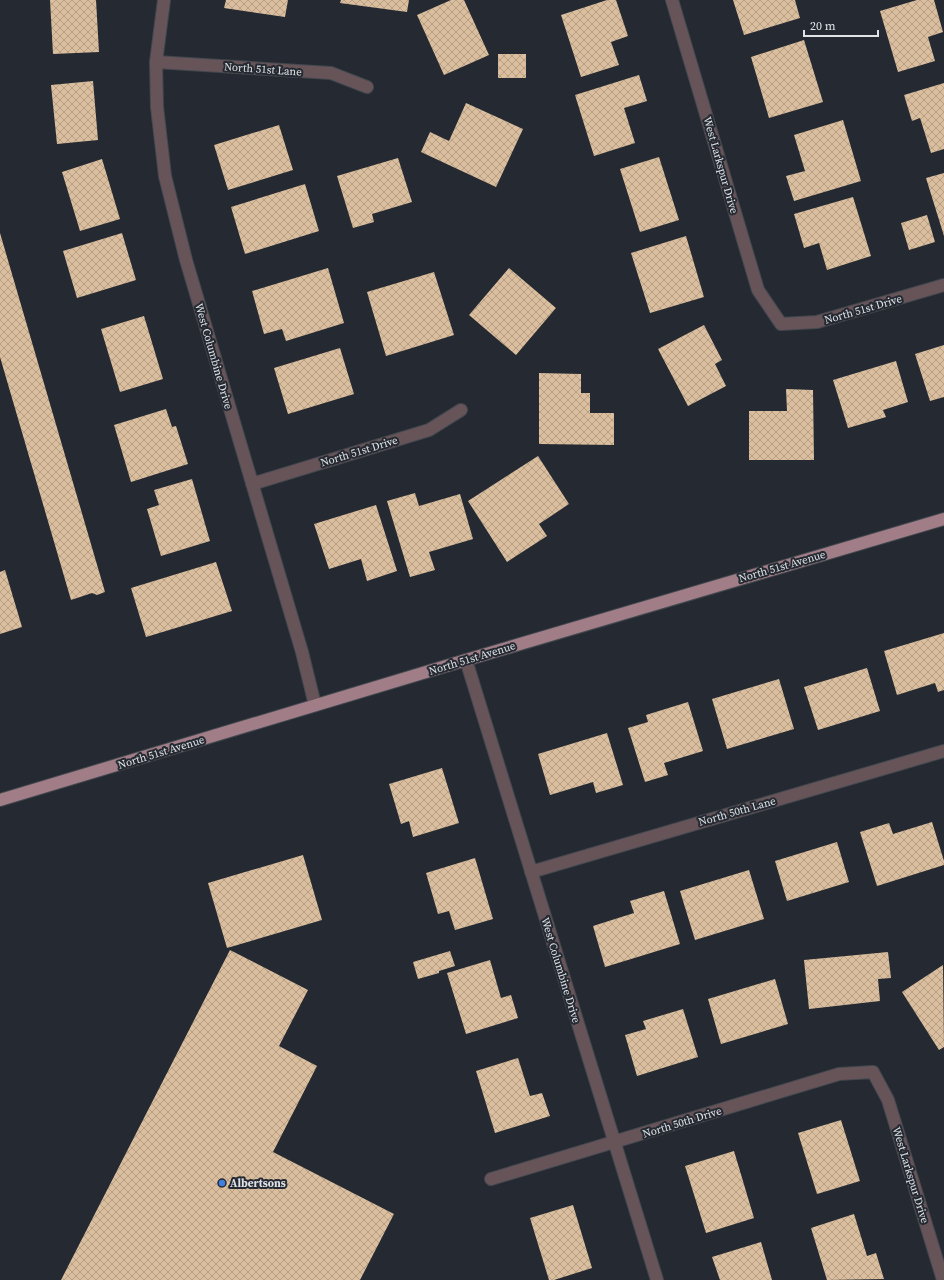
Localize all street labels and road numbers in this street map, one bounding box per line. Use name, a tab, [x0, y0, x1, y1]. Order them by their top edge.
street label: North 51st Lane	[224, 59, 303, 80]
street label: West Larkspur Drive	[700, 115, 742, 216]
street label: North 51st Drive	[823, 291, 904, 328]
street label: West Columbine Drive	[191, 301, 236, 411]
street label: North 51st Drive	[319, 432, 400, 470]
street label: North 51st Avenue	[737, 547, 828, 586]
street label: North 51st Avenue	[427, 638, 518, 679]
street label: North 51st Avenue	[116, 732, 207, 773]
street label: North 50th Lane	[697, 793, 778, 830]
street label: West Columbine Drive	[537, 916, 584, 1025]
street label: North 50th Drive	[641, 1103, 724, 1142]
street label: West Larkspur Drive	[889, 1125, 932, 1226]

